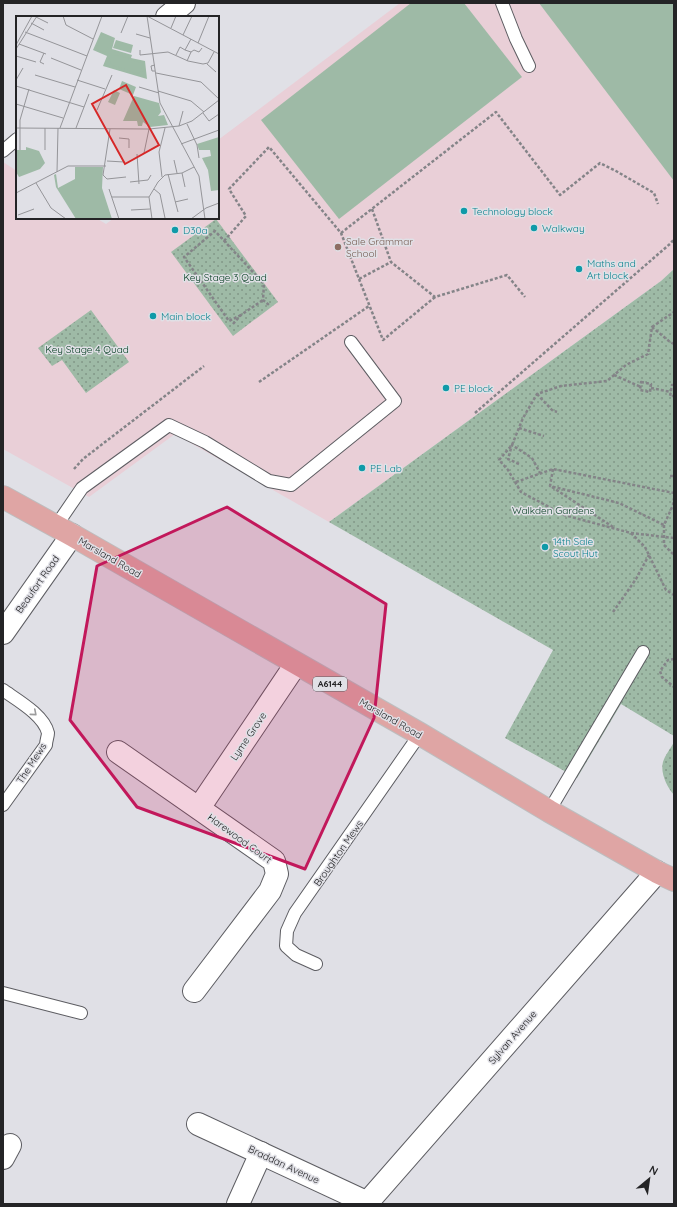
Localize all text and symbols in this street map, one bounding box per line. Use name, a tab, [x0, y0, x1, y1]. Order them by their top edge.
inset map	[16, 16, 219, 219]
place label: Technology block	[472, 205, 553, 218]
marker: Technology block	[459, 206, 469, 216]
place label: Walkway	[542, 222, 585, 235]
marker: Walkway	[529, 223, 539, 233]
place label: D30a	[183, 224, 207, 237]
marker: D30a	[170, 225, 180, 235]
place label: Sale Grammar School	[346, 235, 413, 260]
marker: Sale Grammar School	[333, 242, 343, 252]
place label: Maths and Art block	[587, 257, 636, 282]
marker: Maths and Art block	[574, 264, 584, 274]
park label: Key Stage 3 Quad	[183, 271, 267, 284]
place label: Main block	[161, 310, 211, 323]
marker: Main block	[148, 311, 158, 321]
park label: Key Stage 4 Quad	[45, 343, 129, 356]
place label: PE block	[454, 382, 493, 395]
marker: PE block	[441, 383, 451, 393]
place label: PE Lab	[370, 462, 402, 475]
marker: PE Lab	[357, 463, 367, 473]
park label: Walkden Gardens	[512, 504, 594, 517]
street label: Marsland Road	[76, 534, 144, 581]
place label: 14th Sale Scout Hut	[553, 535, 599, 560]
marker: 14th Sale Scout Hut	[540, 542, 550, 552]
street label: Beaufort Road	[13, 553, 62, 616]
road number: A6144	[313, 677, 347, 691]
street label: Marsland Road	[357, 695, 425, 742]
one-way arrow	[29, 709, 37, 716]
street label: Lyme Grove	[227, 709, 270, 763]
street label: The Mews	[13, 740, 50, 786]
street label: Harewood Court	[205, 811, 275, 866]
street label: Broughton Mews	[311, 818, 366, 889]
street label: Sylvan Avenue	[485, 1007, 540, 1067]
street label: Braddan Avenue	[246, 1142, 322, 1187]
north arrow	[629, 1159, 669, 1199]
text: N	[647, 1162, 661, 1178]

